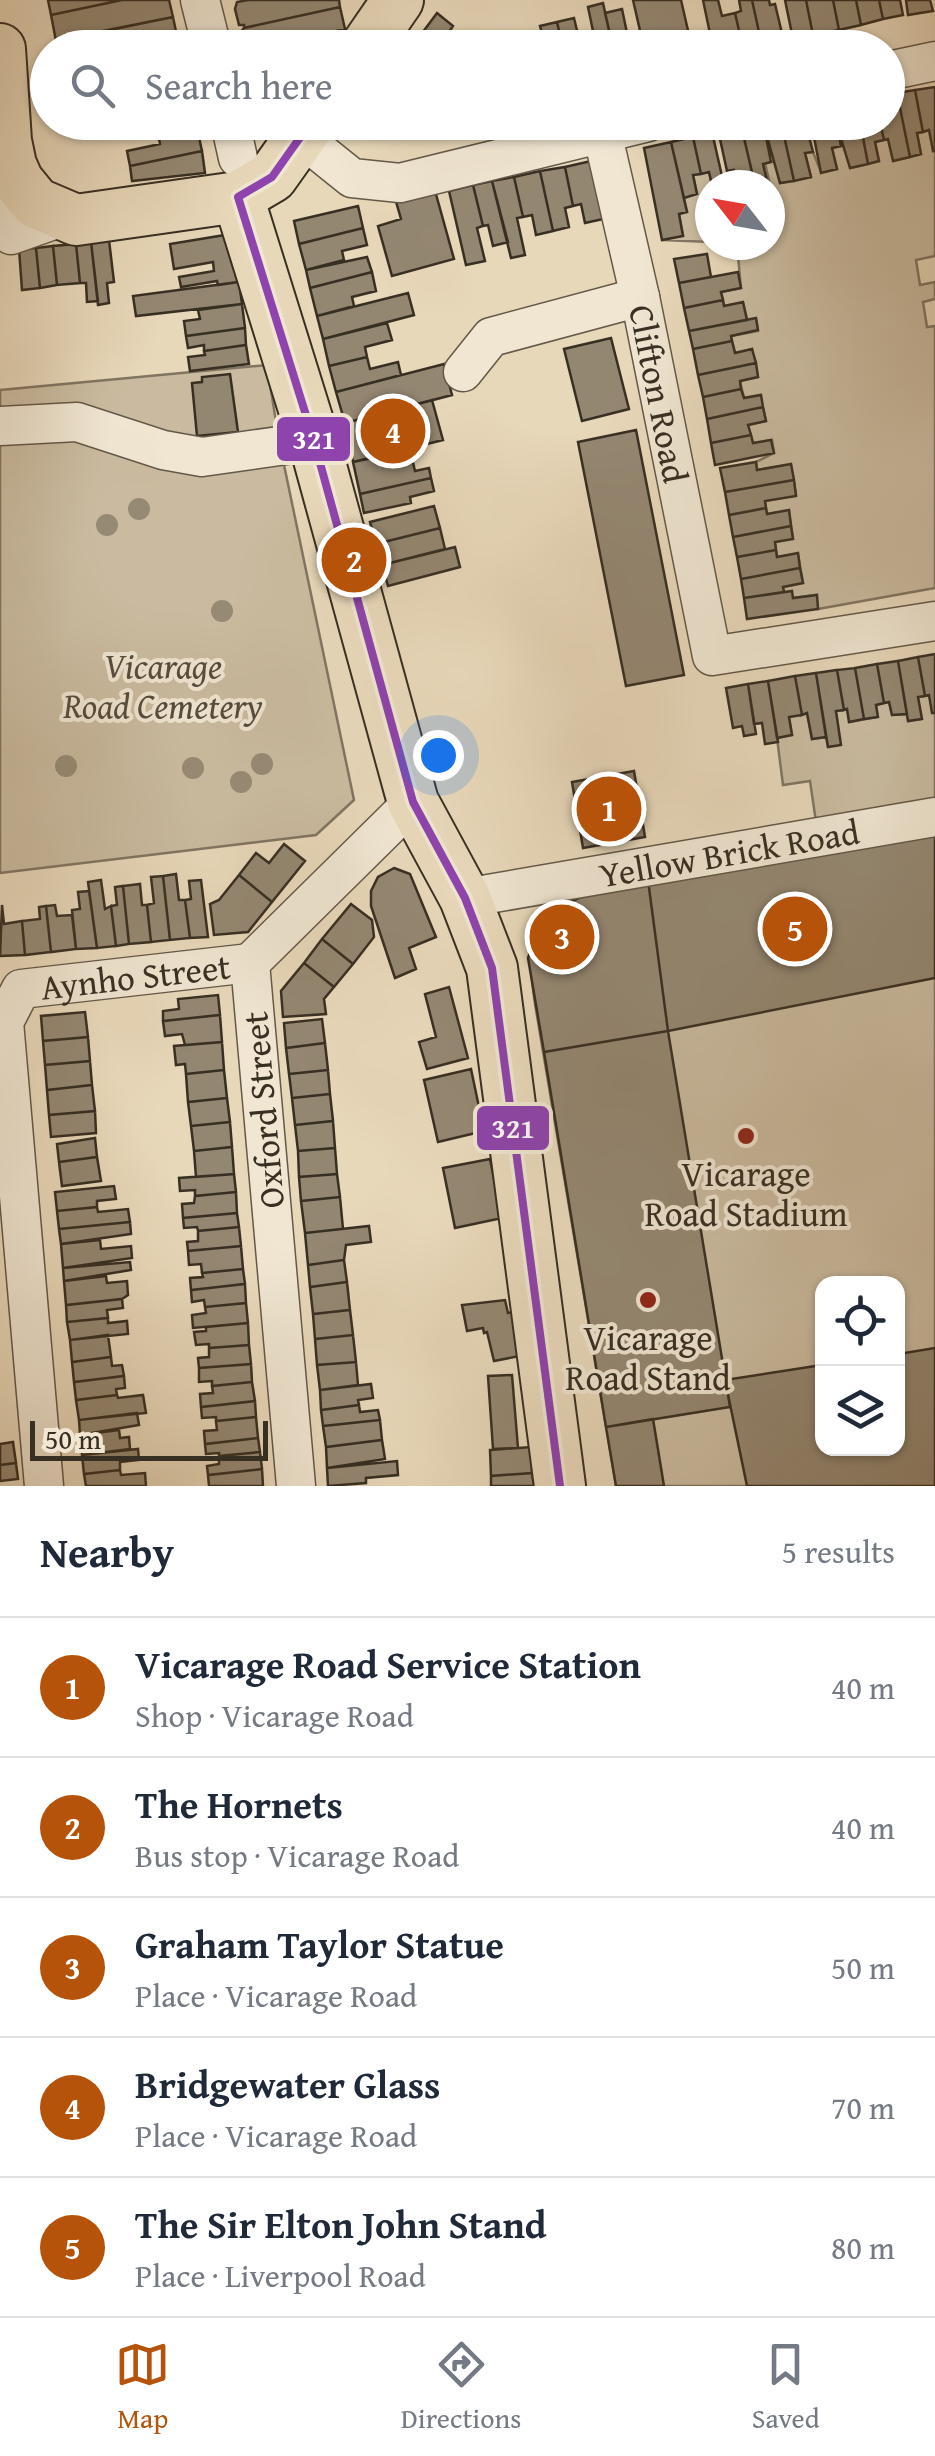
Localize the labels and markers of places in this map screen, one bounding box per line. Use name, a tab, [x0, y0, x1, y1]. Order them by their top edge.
pin: 4	[360, 394, 426, 468]
pin: 2	[322, 522, 386, 598]
pin: 1	[576, 772, 642, 846]
pin: 5	[762, 892, 828, 966]
pin: 3	[530, 900, 594, 974]
marker: Vicarage Road Stadium	[735, 1125, 757, 1147]
place label: Vicarage Road Stadium	[645, 1148, 848, 1239]
marker: Vicarage Road Stand	[637, 1289, 659, 1311]
place label: Vicarage Road Stand	[565, 1312, 731, 1403]

